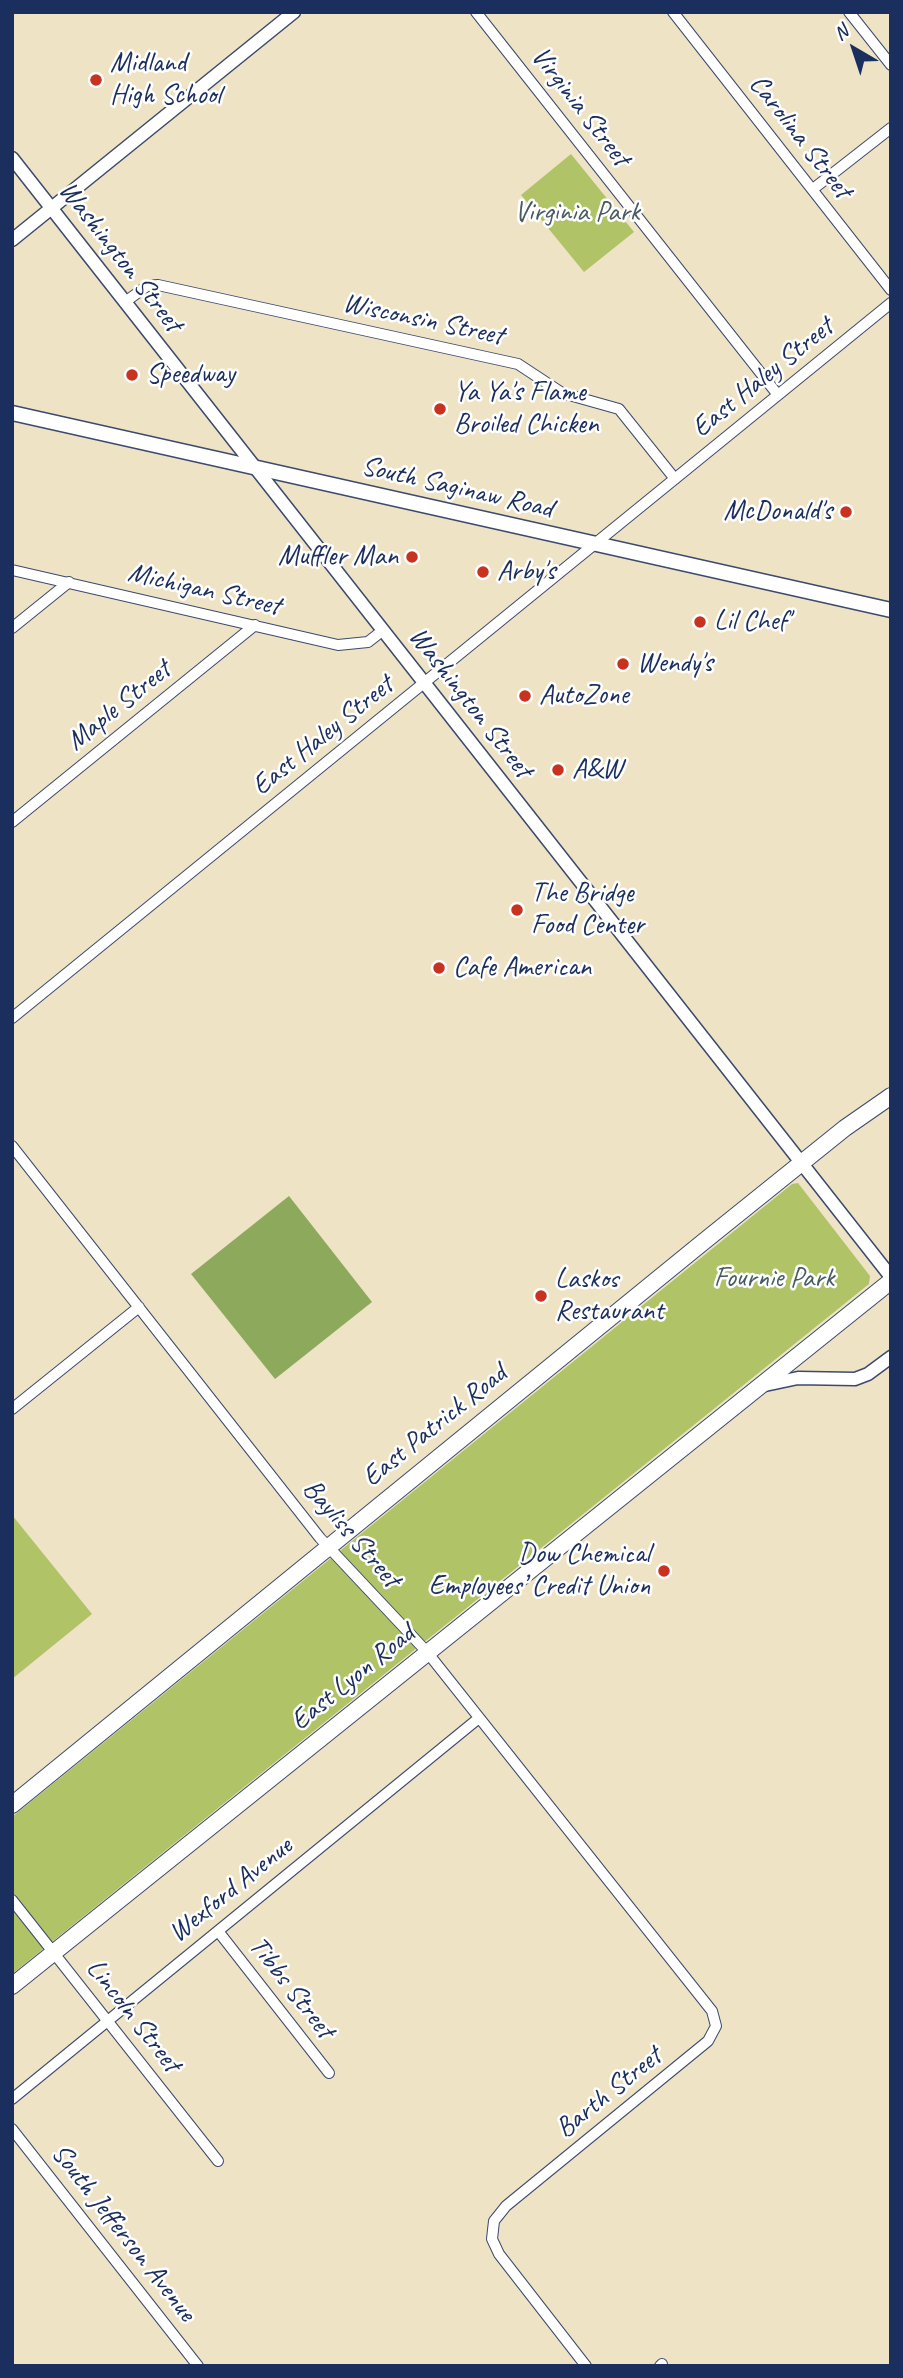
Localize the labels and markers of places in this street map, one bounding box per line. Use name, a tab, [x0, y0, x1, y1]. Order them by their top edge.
place label: Midland High School	[110, 47, 221, 113]
marker: Midland High School	[88, 72, 104, 88]
place label: Speedway	[146, 358, 235, 392]
marker: Speedway	[124, 367, 140, 383]
place label: Ya Ya's Flame Broiled Chicken	[454, 376, 599, 442]
marker: Ya Ya's Flame Broiled Chicken	[432, 401, 448, 417]
place label: McDonald's	[723, 495, 832, 529]
marker: McDonald's	[838, 504, 854, 520]
place label: Muffler Man	[278, 540, 398, 574]
marker: Muffler Man	[404, 549, 420, 565]
place label: Arby's	[497, 555, 555, 589]
marker: Arby's	[475, 564, 491, 580]
place label: Lil Chef'	[714, 605, 790, 639]
marker: Lil Chef'	[692, 614, 708, 630]
place label: Wendy's	[637, 647, 713, 681]
marker: Wendy's	[615, 656, 631, 672]
place label: AutoZone	[539, 679, 628, 713]
marker: AutoZone	[517, 688, 533, 704]
place label: A&W	[572, 753, 622, 787]
marker: A&W	[550, 762, 566, 778]
place label: The Bridge Food Center	[531, 877, 644, 943]
marker: The Bridge Food Center	[509, 902, 525, 918]
place label: Cafe American	[453, 951, 591, 985]
marker: Cafe American	[431, 960, 447, 976]
place label: Laskos Restaurant	[555, 1263, 663, 1329]
marker: Laskos Restaurant	[533, 1288, 549, 1304]
place label: Dow Chemical Employees’ Credit Union	[429, 1538, 650, 1604]
marker: Dow Chemical Employees’ Credit Union	[656, 1563, 672, 1579]

